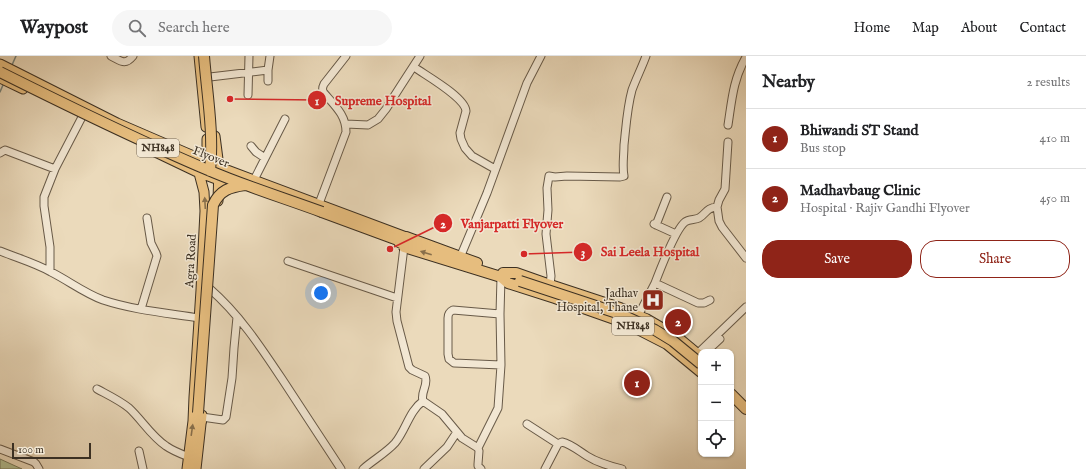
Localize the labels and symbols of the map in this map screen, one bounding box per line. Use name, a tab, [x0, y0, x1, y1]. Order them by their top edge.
callout: Supreme Hospital	[307, 88, 440, 113]
text: Supreme Hospital	[335, 93, 432, 110]
text: 1	[315, 94, 320, 109]
road number: NH848	[137, 139, 179, 157]
street label: Flyover	[191, 143, 232, 171]
one-way arrow	[201, 197, 208, 209]
callout: Vanjarpatti Flyover	[433, 211, 572, 236]
text: Vanjarpatti Flyover	[460, 216, 564, 233]
text: 2	[440, 217, 446, 232]
street label: Agra Road	[182, 233, 200, 289]
callout: Sai Leela Hospital	[573, 239, 707, 264]
text: Sai Leela Hospital	[601, 244, 700, 261]
text: 3	[581, 245, 585, 260]
one-way arrow	[419, 250, 431, 256]
your location	[311, 283, 331, 303]
place label: Jadhav Hospital, Thane	[557, 286, 639, 316]
hospital icon: Jadhav Hospital, Thane	[640, 287, 666, 313]
pin: 2	[665, 307, 691, 337]
road number: NH848	[612, 317, 654, 335]
pin: 1	[624, 368, 650, 398]
one-way arrow	[189, 424, 195, 436]
scale bar	[12, 441, 91, 460]

